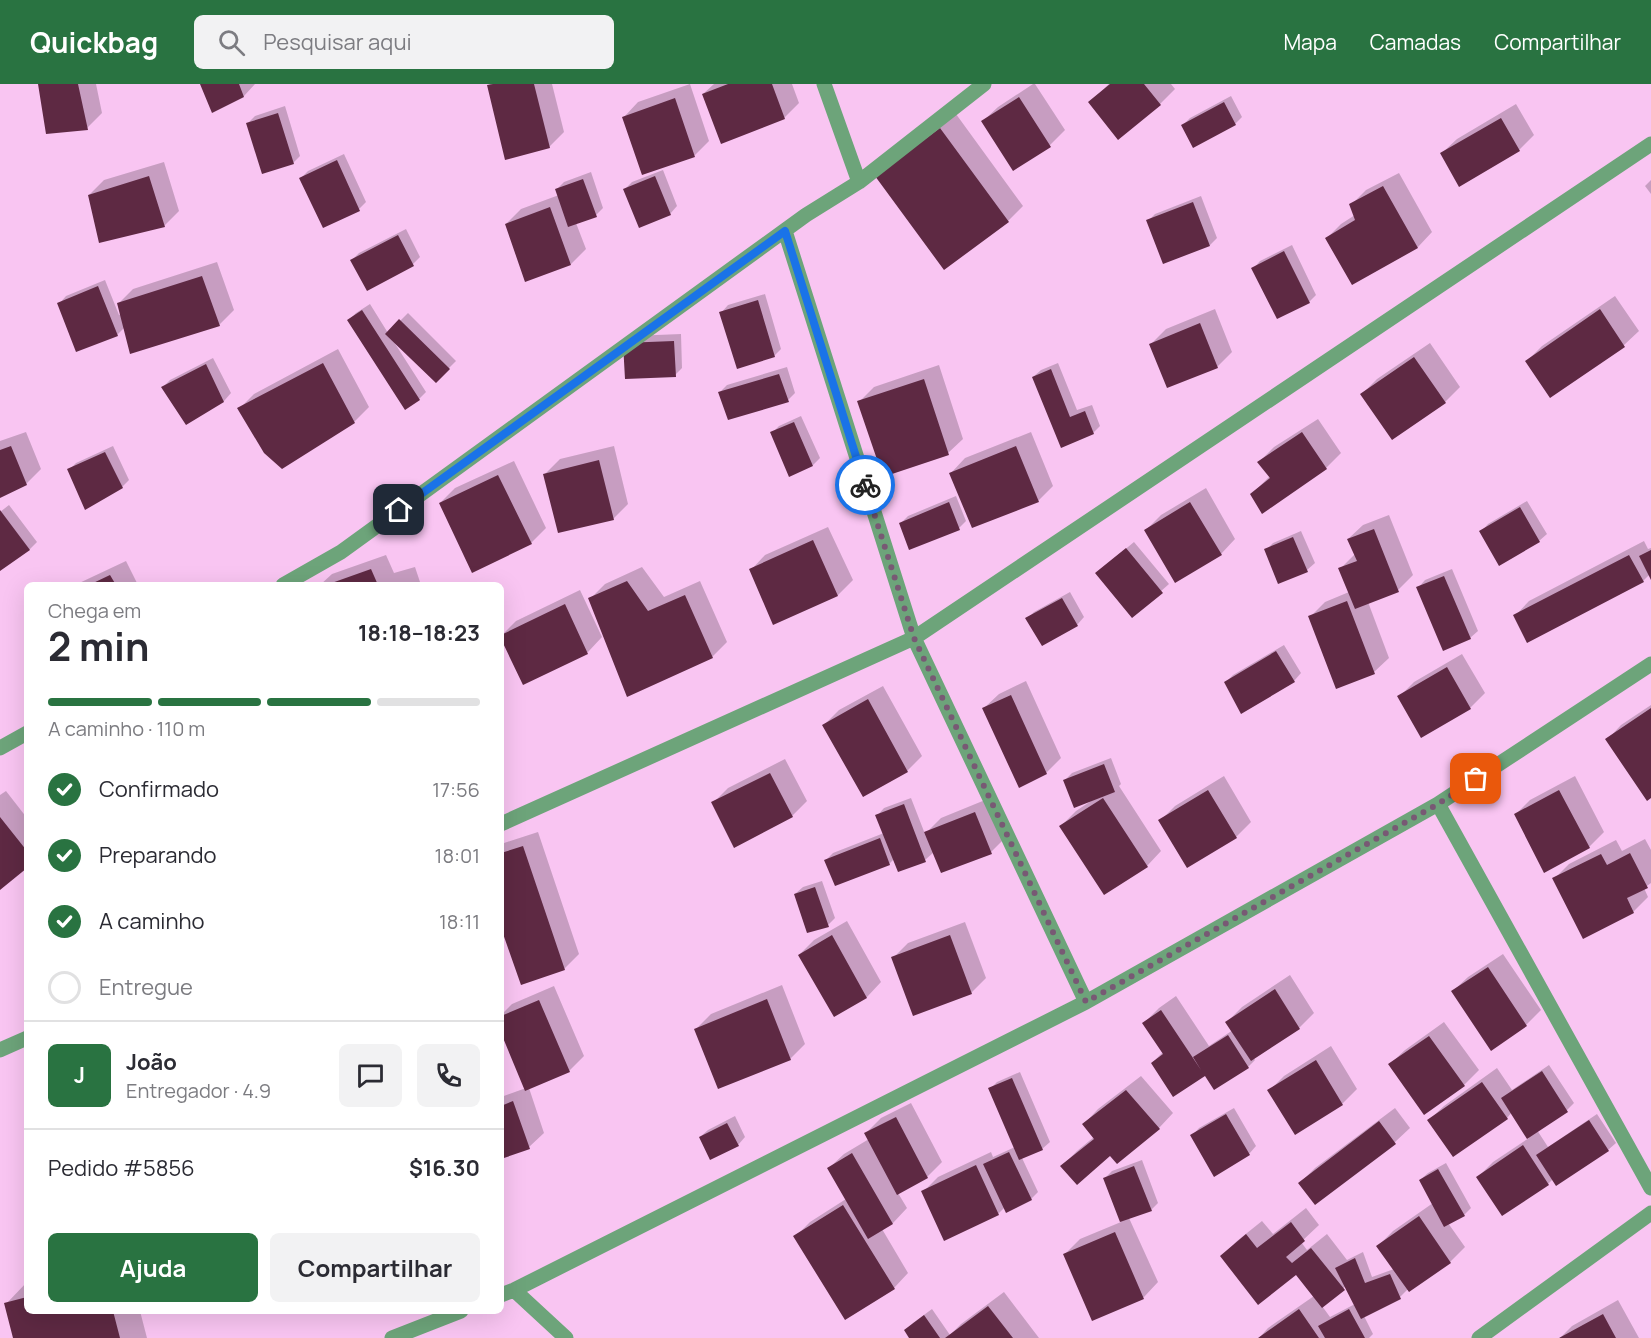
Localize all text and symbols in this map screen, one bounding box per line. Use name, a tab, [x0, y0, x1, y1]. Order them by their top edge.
search box	[194, 15, 614, 69]
text: Quickbag	[30, 23, 158, 61]
icon: search	[215, 26, 248, 59]
text: Pesquisar aqui	[263, 27, 412, 57]
text: Mapa	[1283, 28, 1337, 56]
text: Camadas	[1370, 28, 1461, 56]
text: Compartilhar	[1494, 28, 1621, 56]
courier	[835, 455, 895, 515]
icon: bike	[849, 469, 882, 502]
pin	[373, 484, 424, 535]
icon: home	[382, 493, 415, 526]
text: Chega em	[48, 597, 141, 624]
text: 18:18–18:23	[358, 618, 480, 648]
text: 2 min	[48, 619, 149, 673]
text: A caminho · 110 m	[48, 715, 205, 742]
pin	[1450, 753, 1501, 804]
icon: bag	[1459, 762, 1492, 795]
icon: check	[48, 773, 81, 806]
text: Confirmado	[99, 774, 219, 804]
text: 17:56	[432, 776, 480, 803]
icon: check	[48, 839, 81, 872]
text: Preparando	[99, 840, 217, 870]
text: 18:01	[435, 842, 480, 869]
icon: check	[48, 905, 81, 938]
text: A caminho	[99, 906, 205, 936]
text: 18:11	[439, 908, 480, 935]
text: Entregue	[99, 972, 193, 1002]
button: chat	[339, 1044, 402, 1107]
button: phone	[417, 1044, 480, 1107]
text: João	[126, 1047, 177, 1077]
text: J	[74, 1060, 85, 1090]
text: Entregador · 4.9	[126, 1077, 271, 1104]
text: Pedido #5856	[48, 1153, 195, 1183]
text: $16.30	[409, 1153, 480, 1183]
button: Ajuda	[48, 1233, 258, 1302]
button: Compartilhar	[270, 1233, 480, 1302]

